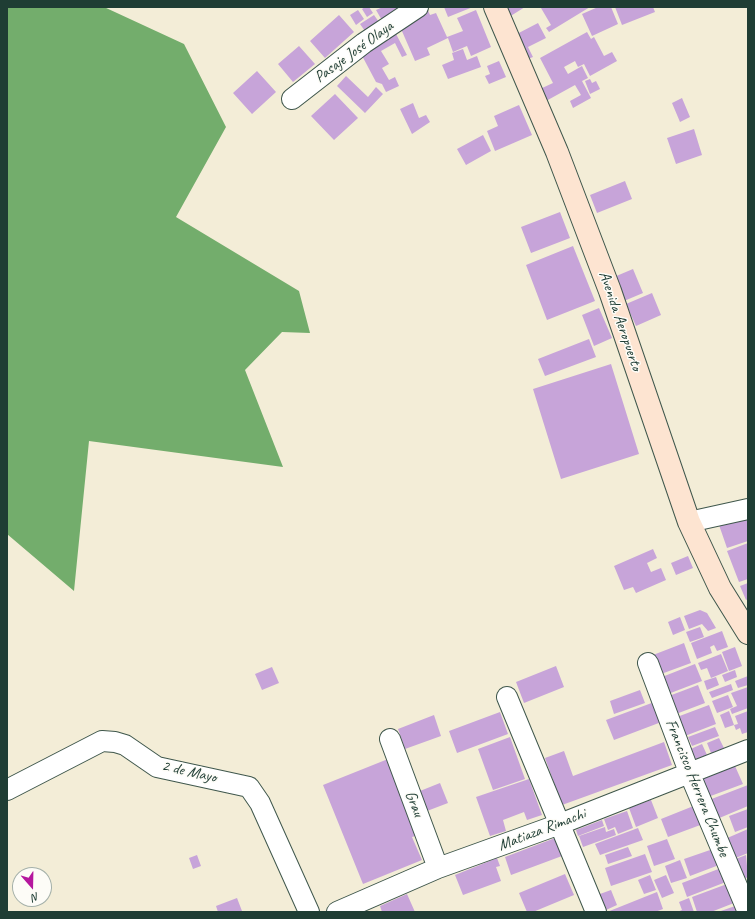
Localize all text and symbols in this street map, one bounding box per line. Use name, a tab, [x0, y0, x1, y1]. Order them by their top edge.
street label: Pasaje José Olaya	[311, 17, 397, 87]
street label: Avenida Aeropuerto	[594, 269, 646, 373]
street label: Francisco Herrera Chumbe	[661, 716, 733, 860]
street label: 2 de Mayo	[160, 756, 218, 788]
street label: Grau	[400, 788, 428, 820]
street label: Matiaza Rimachi	[496, 805, 588, 855]
north arrow	[12, 867, 52, 907]
text: N	[30, 890, 41, 905]

